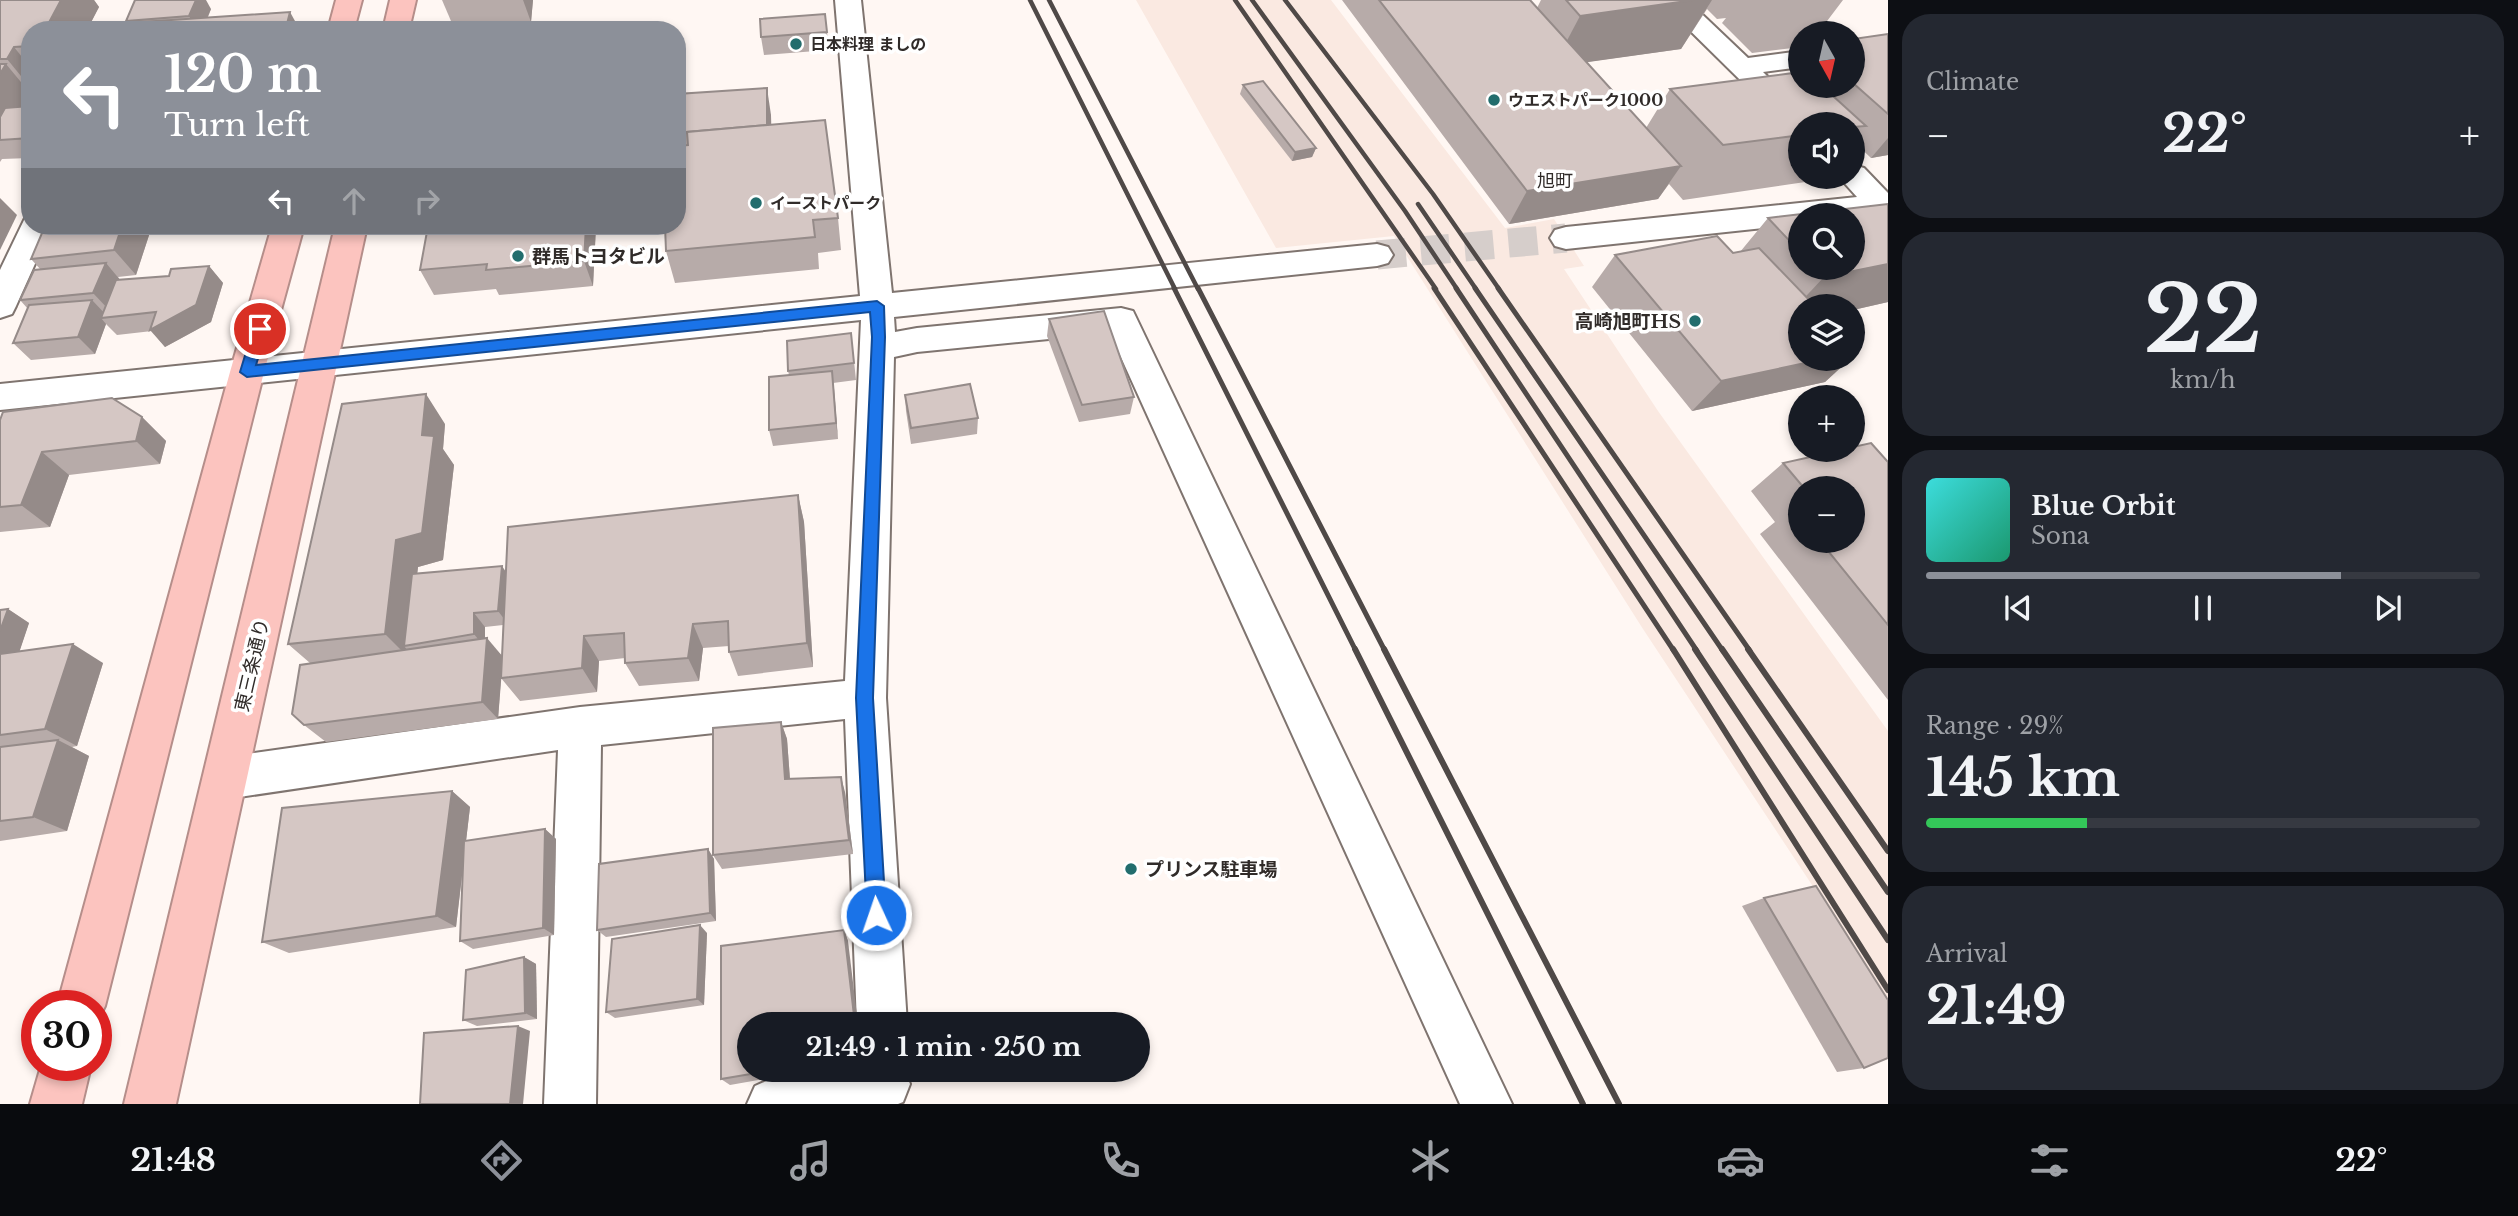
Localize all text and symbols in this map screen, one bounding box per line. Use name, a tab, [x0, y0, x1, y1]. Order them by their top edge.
north arrow	[1788, 21, 1866, 98]
map controls	[1788, 21, 1865, 553]
place label: 日本料理 ましの	[810, 34, 926, 54]
marker: 日本料理 ましの	[788, 36, 804, 52]
text: 120 m	[164, 44, 322, 105]
icon: left	[49, 49, 140, 140]
text: Climate	[1926, 68, 2019, 96]
place label: ウエストパーク1000	[1508, 90, 1663, 110]
marker: ウエストパーク1000	[1486, 92, 1502, 108]
text: 22°	[2162, 102, 2247, 166]
text: Turn left	[164, 105, 310, 145]
button: sound	[1788, 112, 1865, 189]
text: −	[1926, 112, 1950, 159]
text: +	[2459, 112, 2480, 159]
district label: 旭町	[1537, 170, 1573, 192]
icon: left	[262, 182, 300, 220]
icon: ahead	[335, 182, 373, 220]
icon: right	[408, 182, 446, 220]
place label: イーストパーク	[770, 193, 881, 213]
marker: イーストパーク	[748, 195, 764, 211]
button: search	[1788, 203, 1865, 280]
place label: 群馬トヨタビル	[532, 245, 665, 268]
marker: 群馬トヨタビル	[510, 248, 526, 264]
text: 22	[2144, 264, 2262, 377]
button: layers	[1788, 294, 1865, 371]
pin	[230, 299, 290, 359]
icon: arrive	[241, 310, 279, 348]
place label: 高崎旭町HS	[1574, 310, 1681, 333]
marker: 高崎旭町HS	[1687, 313, 1703, 329]
text: km/h	[2170, 366, 2236, 394]
button: +	[1788, 385, 1865, 462]
button: −	[1788, 476, 1865, 553]
text: Blue Orbit	[2031, 490, 2176, 522]
text: Sona	[2031, 522, 2089, 550]
icon: previous	[1999, 589, 2037, 627]
icon: pause	[2184, 589, 2222, 627]
icon: next	[2369, 589, 2407, 627]
street label: 東三条通り	[230, 616, 274, 714]
text: Range · 29%	[1926, 712, 2064, 740]
text: 145 km	[1926, 746, 2120, 810]
place label: プリンス駐車場	[1145, 858, 1278, 881]
marker: プリンス駐車場	[1123, 861, 1139, 877]
position arrow	[839, 878, 913, 952]
text: Arrival	[1926, 940, 2007, 968]
text: 21:49	[1926, 974, 2067, 1038]
speed limit sign: 30	[21, 990, 112, 1081]
text: 21:49 · 1 min · 250 m	[806, 1031, 1081, 1063]
icon: directions	[477, 1136, 526, 1185]
icon: music	[786, 1136, 835, 1185]
icon: phone	[1096, 1136, 1145, 1185]
icon: climate	[1406, 1136, 1455, 1185]
icon: car	[1716, 1136, 1765, 1185]
icon: filters	[2025, 1136, 2074, 1185]
text: 21:48	[130, 1140, 216, 1180]
text: 22°	[2335, 1140, 2388, 1180]

